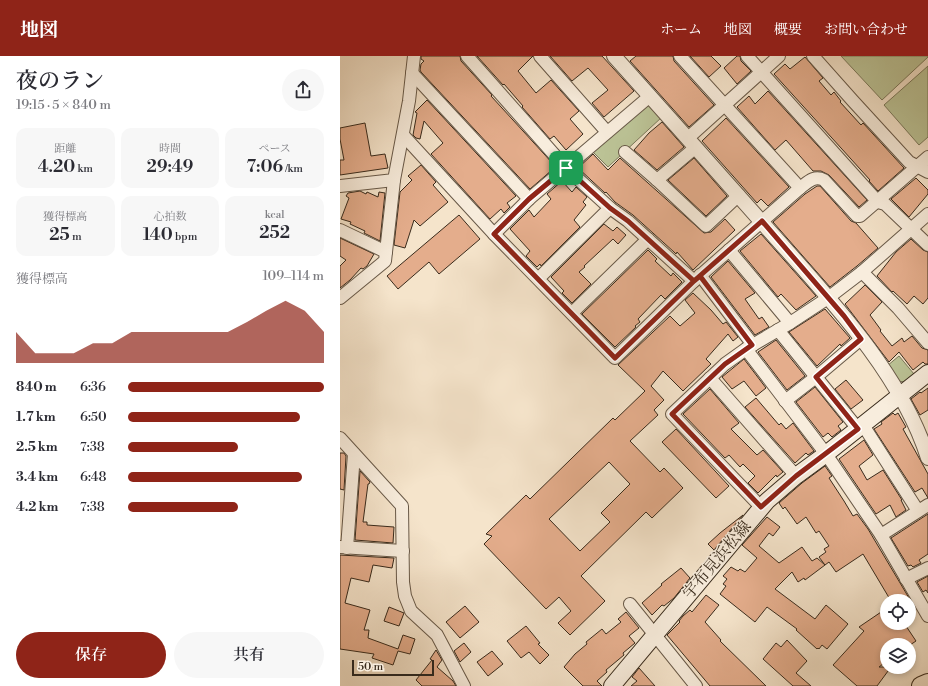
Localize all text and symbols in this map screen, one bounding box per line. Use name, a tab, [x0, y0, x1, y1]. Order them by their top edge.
text: 地図	[20, 18, 58, 42]
text: ホーム	[660, 21, 702, 39]
text: 地図	[724, 21, 752, 39]
text: 概要	[774, 21, 802, 39]
text: お問い合わせ	[824, 21, 908, 39]
text: 夜のラン	[16, 68, 104, 95]
button: share	[282, 69, 324, 111]
text: 19:15 · 5 × 840 m	[16, 97, 111, 113]
text: 距離	[54, 142, 76, 156]
text: 時間	[159, 142, 181, 156]
text: ペース	[258, 142, 291, 156]
pin	[549, 151, 583, 185]
text: 4.20	[38, 156, 75, 178]
text: 29:49	[147, 156, 193, 178]
text: 7:06	[247, 156, 283, 178]
icon: arrive	[555, 157, 577, 179]
text: km	[75, 162, 93, 176]
text: /km	[283, 162, 303, 176]
text: kcal	[265, 208, 285, 222]
text: 獲得標高	[43, 210, 87, 224]
text: 心拍数	[153, 210, 186, 224]
text: 252	[259, 222, 290, 244]
text: 25	[49, 224, 70, 246]
text: 140	[143, 224, 173, 246]
text: m	[70, 230, 82, 244]
text: bpm	[173, 230, 197, 244]
text: 109–114 m	[262, 268, 324, 284]
text: 獲得標高	[16, 271, 68, 287]
text: 840 m	[16, 379, 57, 395]
text: 6:36	[80, 379, 106, 395]
text: 1.7 km	[16, 409, 56, 425]
text: 6:50	[80, 409, 107, 425]
text: 2.5 km	[16, 439, 58, 455]
text: 7:38	[80, 439, 105, 455]
text: 3.4 km	[16, 469, 58, 485]
text: 6:48	[80, 469, 107, 485]
text: 4.2 km	[16, 499, 58, 515]
text: 7:38	[80, 499, 105, 515]
street label: 宇布見浜松線	[678, 517, 756, 603]
map controls	[880, 594, 916, 674]
button: locate	[880, 594, 916, 630]
button: 保存	[16, 632, 166, 678]
button: 共有	[174, 632, 324, 678]
button: layers	[880, 638, 916, 674]
scale bar	[352, 658, 434, 677]
text: 50 m	[358, 660, 383, 674]

